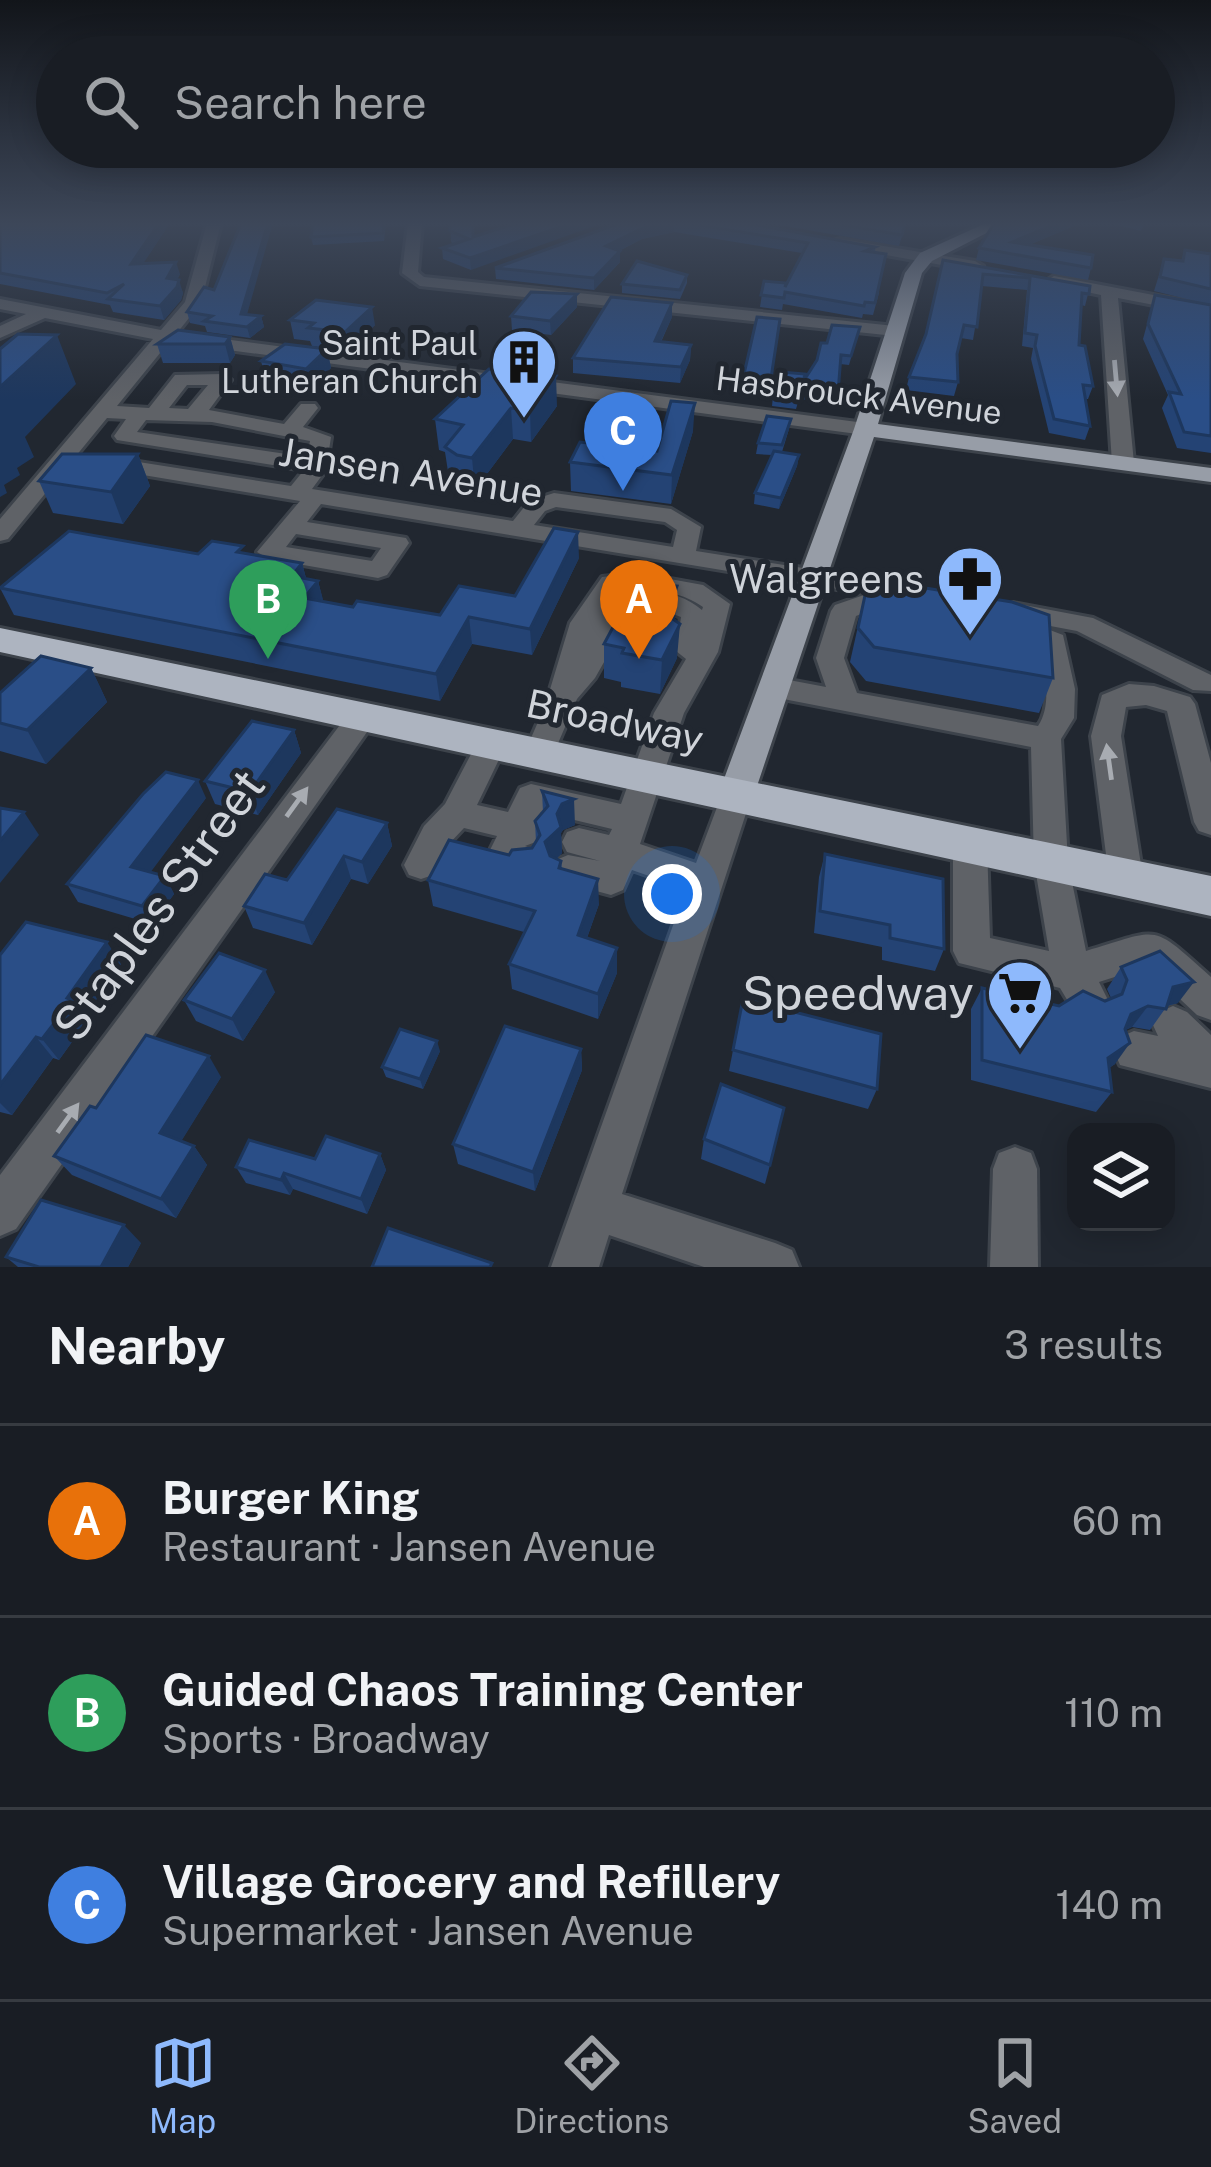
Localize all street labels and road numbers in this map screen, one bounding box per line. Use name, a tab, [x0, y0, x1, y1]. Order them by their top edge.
street label: Hasbrouck Avenue	[714, 359, 1004, 431]
street label: Jansen Avenue	[276, 428, 546, 516]
street label: Broadway	[522, 680, 708, 762]
street label: Staples Street	[41, 758, 276, 1051]

